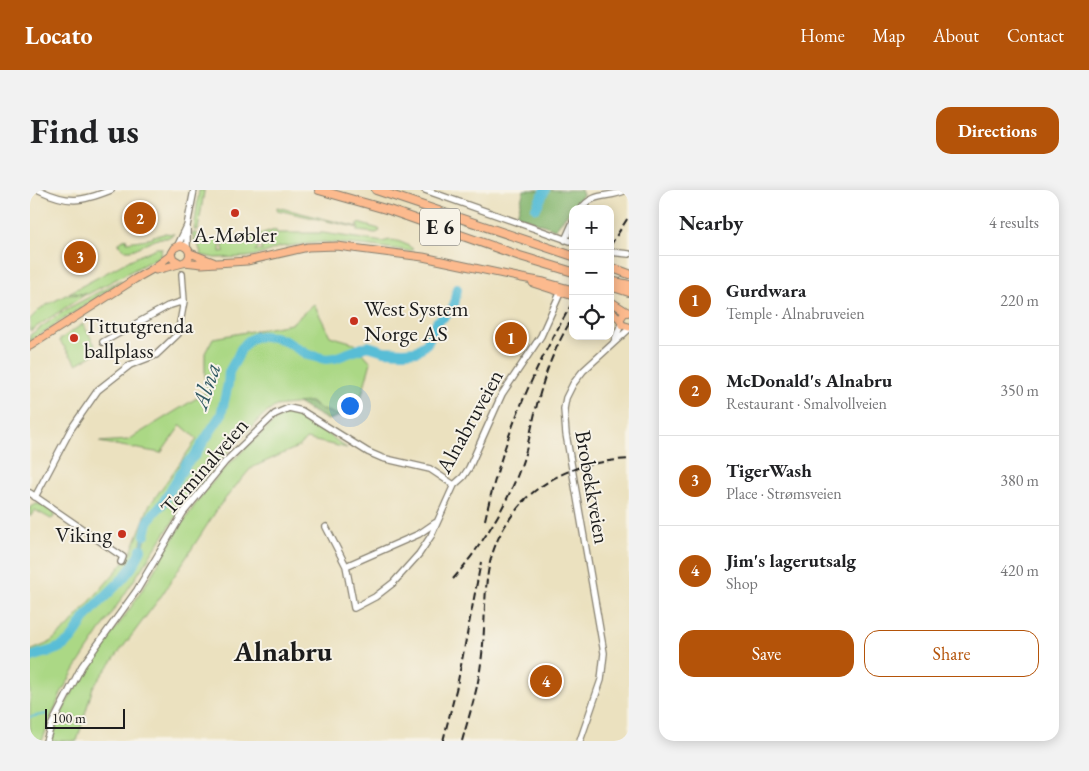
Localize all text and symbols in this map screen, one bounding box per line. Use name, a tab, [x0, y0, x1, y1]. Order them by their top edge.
text: Locato	[25, 20, 93, 51]
text: Home	[800, 24, 845, 47]
text: Map	[873, 24, 905, 47]
text: About	[933, 24, 979, 47]
text: Contact	[1007, 24, 1064, 47]
button: Directions	[936, 107, 1059, 154]
text: Find us	[30, 108, 139, 153]
pin: 2	[124, 199, 156, 237]
map controls	[569, 205, 614, 340]
button: +	[569, 205, 614, 250]
marker: A-Møbler	[229, 207, 241, 219]
road number: E 6	[420, 208, 460, 246]
text: Nearby	[679, 209, 743, 236]
text: 4 results	[989, 212, 1039, 233]
place label: A-Møbler	[192, 220, 277, 249]
pin: 3	[64, 238, 96, 276]
button: −	[569, 250, 614, 295]
text: Gurdwara	[726, 278, 806, 303]
text: 1	[691, 290, 699, 311]
text: 220 m	[1000, 290, 1039, 311]
place label: West System Norge AS	[364, 294, 469, 348]
button: locate	[569, 295, 614, 340]
text: Temple · Alnabruveien	[726, 303, 865, 324]
place label: Tittutgrenda ballplass	[84, 311, 194, 365]
marker: West System Norge AS	[348, 315, 360, 327]
pin: 1	[495, 319, 527, 357]
marker: Tittutgrenda ballplass	[68, 332, 80, 344]
water label: Alna	[183, 359, 228, 415]
street label: Alnabruveien	[429, 364, 510, 479]
text: McDonald's Alnabru	[726, 368, 892, 393]
text: 2	[691, 380, 699, 401]
text: 350 m	[1000, 380, 1039, 401]
your location	[337, 393, 363, 419]
text: Restaurant · Smalvollveien	[726, 393, 887, 414]
street label: Terminalveien	[154, 411, 255, 521]
street label: Brobekkveien	[568, 428, 617, 547]
text: TigerWash	[726, 458, 812, 483]
text: 3	[691, 470, 699, 491]
text: 380 m	[1000, 470, 1039, 491]
text: Place · Strømsveien	[726, 483, 842, 504]
place label: Viking	[55, 520, 112, 549]
marker: Viking	[116, 528, 128, 540]
text: Jim's lagerutsalg	[726, 548, 856, 573]
text: 4	[691, 560, 699, 581]
text: 420 m	[1000, 560, 1039, 581]
text: Shop	[726, 573, 758, 594]
button: Save	[679, 630, 854, 677]
button: Share	[864, 630, 1039, 677]
district label: Alnabru	[233, 633, 333, 669]
pin: 4	[530, 662, 562, 700]
scale bar	[45, 706, 125, 729]
text: 100 m	[52, 709, 86, 727]

